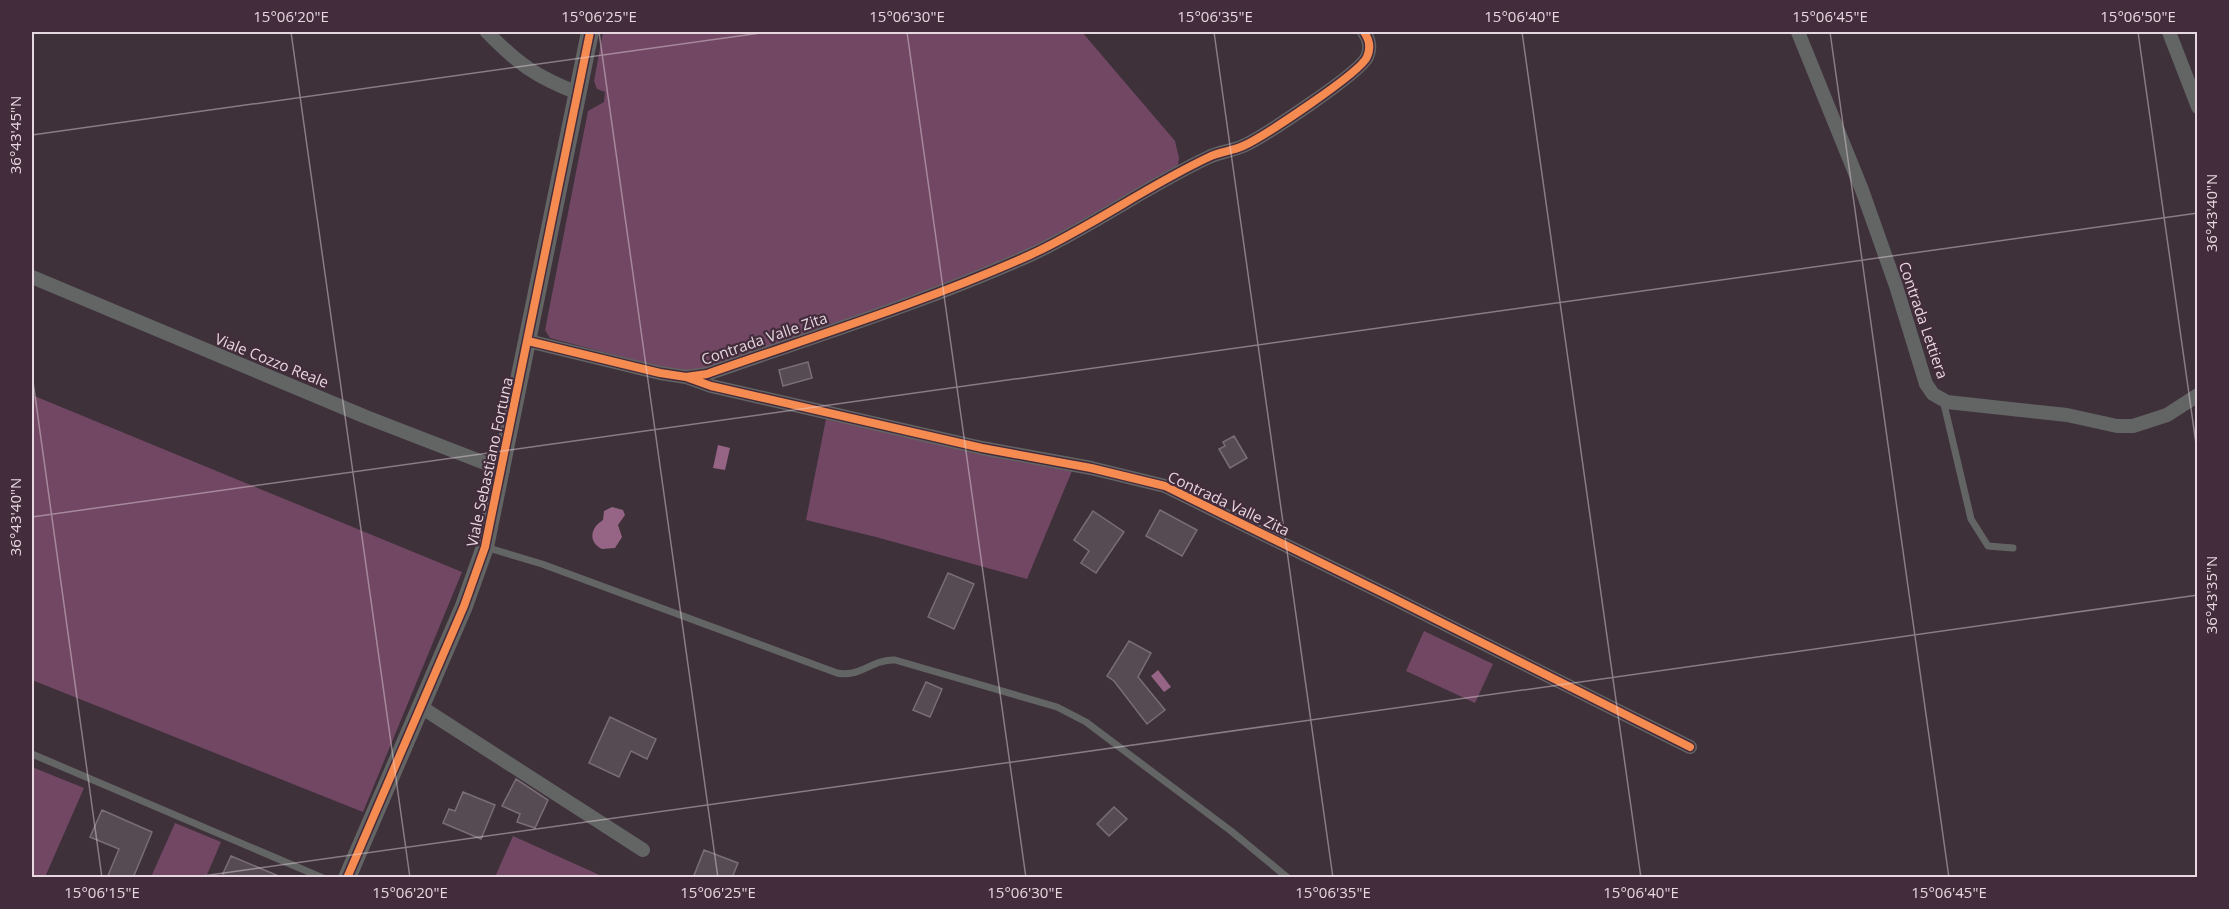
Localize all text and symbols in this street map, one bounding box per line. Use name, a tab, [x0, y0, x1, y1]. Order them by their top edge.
text: 15°06'20"E	[253, 6, 329, 26]
text: 15°06'25"E	[561, 6, 637, 26]
text: 15°06'30"E	[869, 6, 945, 26]
text: 15°06'35"E	[1177, 6, 1253, 26]
text: 15°06'40"E	[1484, 6, 1560, 26]
text: 15°06'45"E	[1792, 6, 1868, 26]
text: 15°06'50"E	[2100, 6, 2176, 26]
text: 36°43'45"N	[5, 96, 25, 174]
text: 36°43'40"N	[2201, 174, 2221, 252]
street label: Contrada Lettiera	[1895, 259, 1953, 381]
street label: Contrada Valle Zita	[698, 307, 830, 369]
street label: Viale Cozzo Reale	[212, 328, 332, 392]
street label: Viale Sebastiano Fortuna	[461, 375, 517, 549]
street label: Contrada Valle Zita	[1165, 466, 1293, 540]
text: 36°43'40"N	[5, 478, 25, 556]
text: 36°43'35"N	[2201, 556, 2221, 634]
text: 15°06'15"E	[64, 882, 140, 902]
text: 15°06'20"E	[372, 882, 448, 902]
text: 15°06'25"E	[680, 882, 756, 902]
text: 15°06'30"E	[987, 882, 1063, 902]
text: 15°06'35"E	[1295, 882, 1371, 902]
text: 15°06'40"E	[1603, 882, 1679, 902]
text: 15°06'45"E	[1911, 882, 1987, 902]

